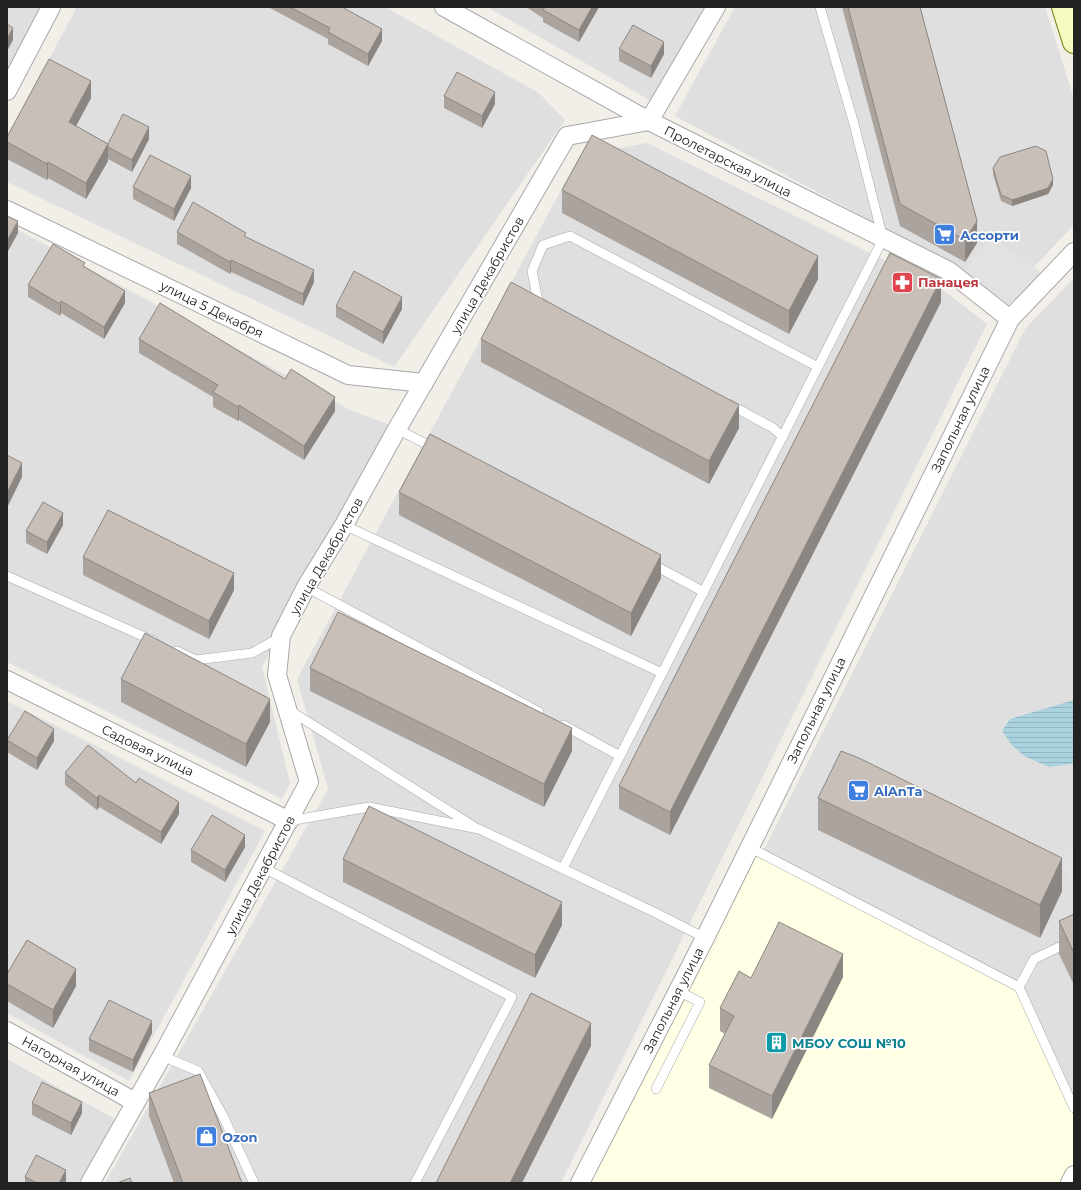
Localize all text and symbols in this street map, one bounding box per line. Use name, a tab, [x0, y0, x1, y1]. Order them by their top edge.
street label: Пролетарская улица	[662, 122, 794, 200]
street label: улица Декабристов	[446, 213, 527, 337]
supermarket icon: Ассорти	[932, 222, 958, 248]
place label: Ассорти	[960, 227, 1019, 243]
pharmacy icon: Панацея	[889, 269, 915, 295]
place label: Панацея	[918, 274, 979, 290]
street label: улица 5 Декабря	[157, 277, 266, 341]
street label: Запольная улица	[927, 363, 993, 475]
street label: улица Декабристов	[285, 494, 366, 618]
street label: Запольная улица	[783, 654, 849, 766]
street label: Садовая улица	[99, 721, 197, 779]
supermarket icon: AlAnTa	[846, 778, 872, 804]
place label: AlAnTa	[873, 783, 923, 799]
street label: улица Декабристов	[221, 813, 298, 938]
street label: Запольная улица	[639, 945, 707, 1055]
building icon: МБОУ СОШ №10	[764, 1030, 790, 1056]
street label: Нагорная улица	[19, 1032, 123, 1100]
place label: МБОУ СОШ №10	[792, 1035, 906, 1051]
shop icon: Ozon	[194, 1124, 220, 1150]
place label: Ozon	[222, 1129, 257, 1145]

